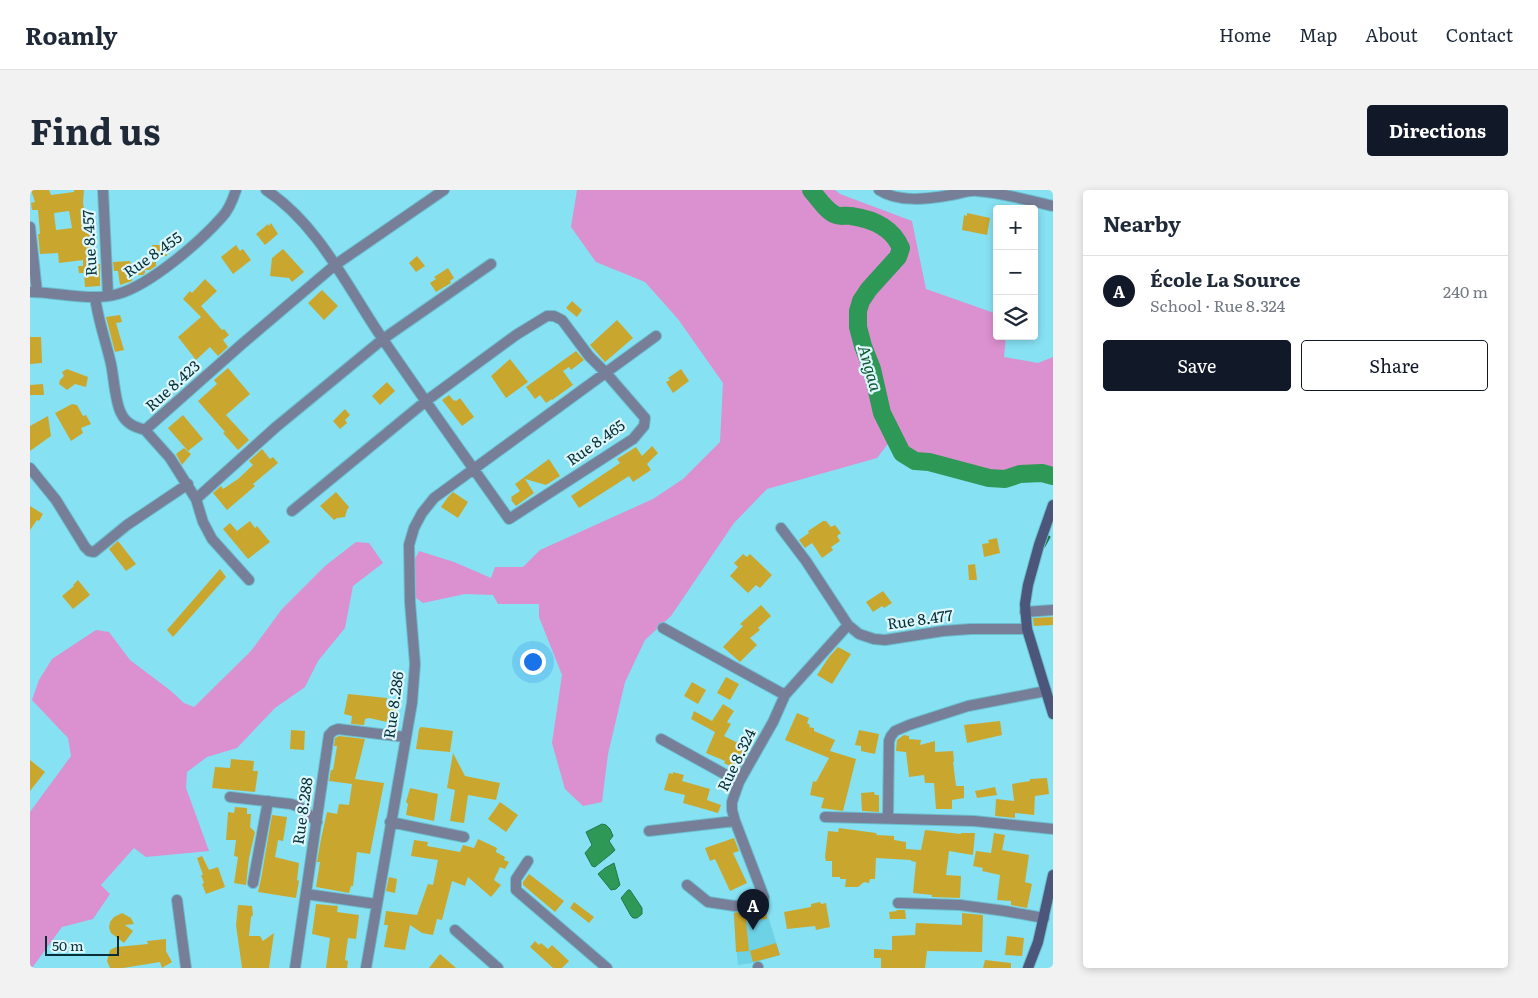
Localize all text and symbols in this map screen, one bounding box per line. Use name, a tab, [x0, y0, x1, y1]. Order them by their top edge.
text: Roamly	[25, 17, 118, 52]
text: Home	[1219, 21, 1271, 48]
text: Map	[1299, 21, 1337, 48]
text: About	[1365, 21, 1418, 48]
text: Contact	[1446, 21, 1513, 48]
text: Find us	[30, 104, 160, 156]
button: Directions	[1367, 105, 1508, 156]
map controls	[993, 205, 1038, 340]
button: +	[993, 205, 1038, 250]
text: Nearby	[1103, 207, 1181, 238]
street label: Rue 8.457	[75, 209, 102, 277]
street label: Rue 8.455	[118, 225, 186, 282]
button: −	[993, 250, 1038, 295]
text: École La Source	[1150, 265, 1300, 293]
text: A	[1113, 279, 1125, 303]
text: 240 m	[1443, 279, 1488, 303]
text: School · Rue 8.324	[1150, 293, 1285, 317]
button: layers	[993, 295, 1038, 340]
button: Save	[1103, 340, 1291, 391]
button: Share	[1301, 340, 1488, 391]
water label: Angaa	[853, 342, 889, 395]
street label: Rue 8.423	[139, 354, 205, 416]
street label: Rue 8.465	[561, 413, 630, 470]
street label: Rue 8.477	[885, 602, 955, 635]
your location	[520, 649, 546, 675]
street label: Rue 8.286	[376, 670, 409, 740]
street label: Rue 8.324	[711, 724, 761, 795]
street label: Rue 8.288	[285, 776, 318, 846]
pin: A	[737, 889, 769, 930]
scale bar	[45, 933, 119, 956]
text: 50 m	[52, 935, 84, 955]

